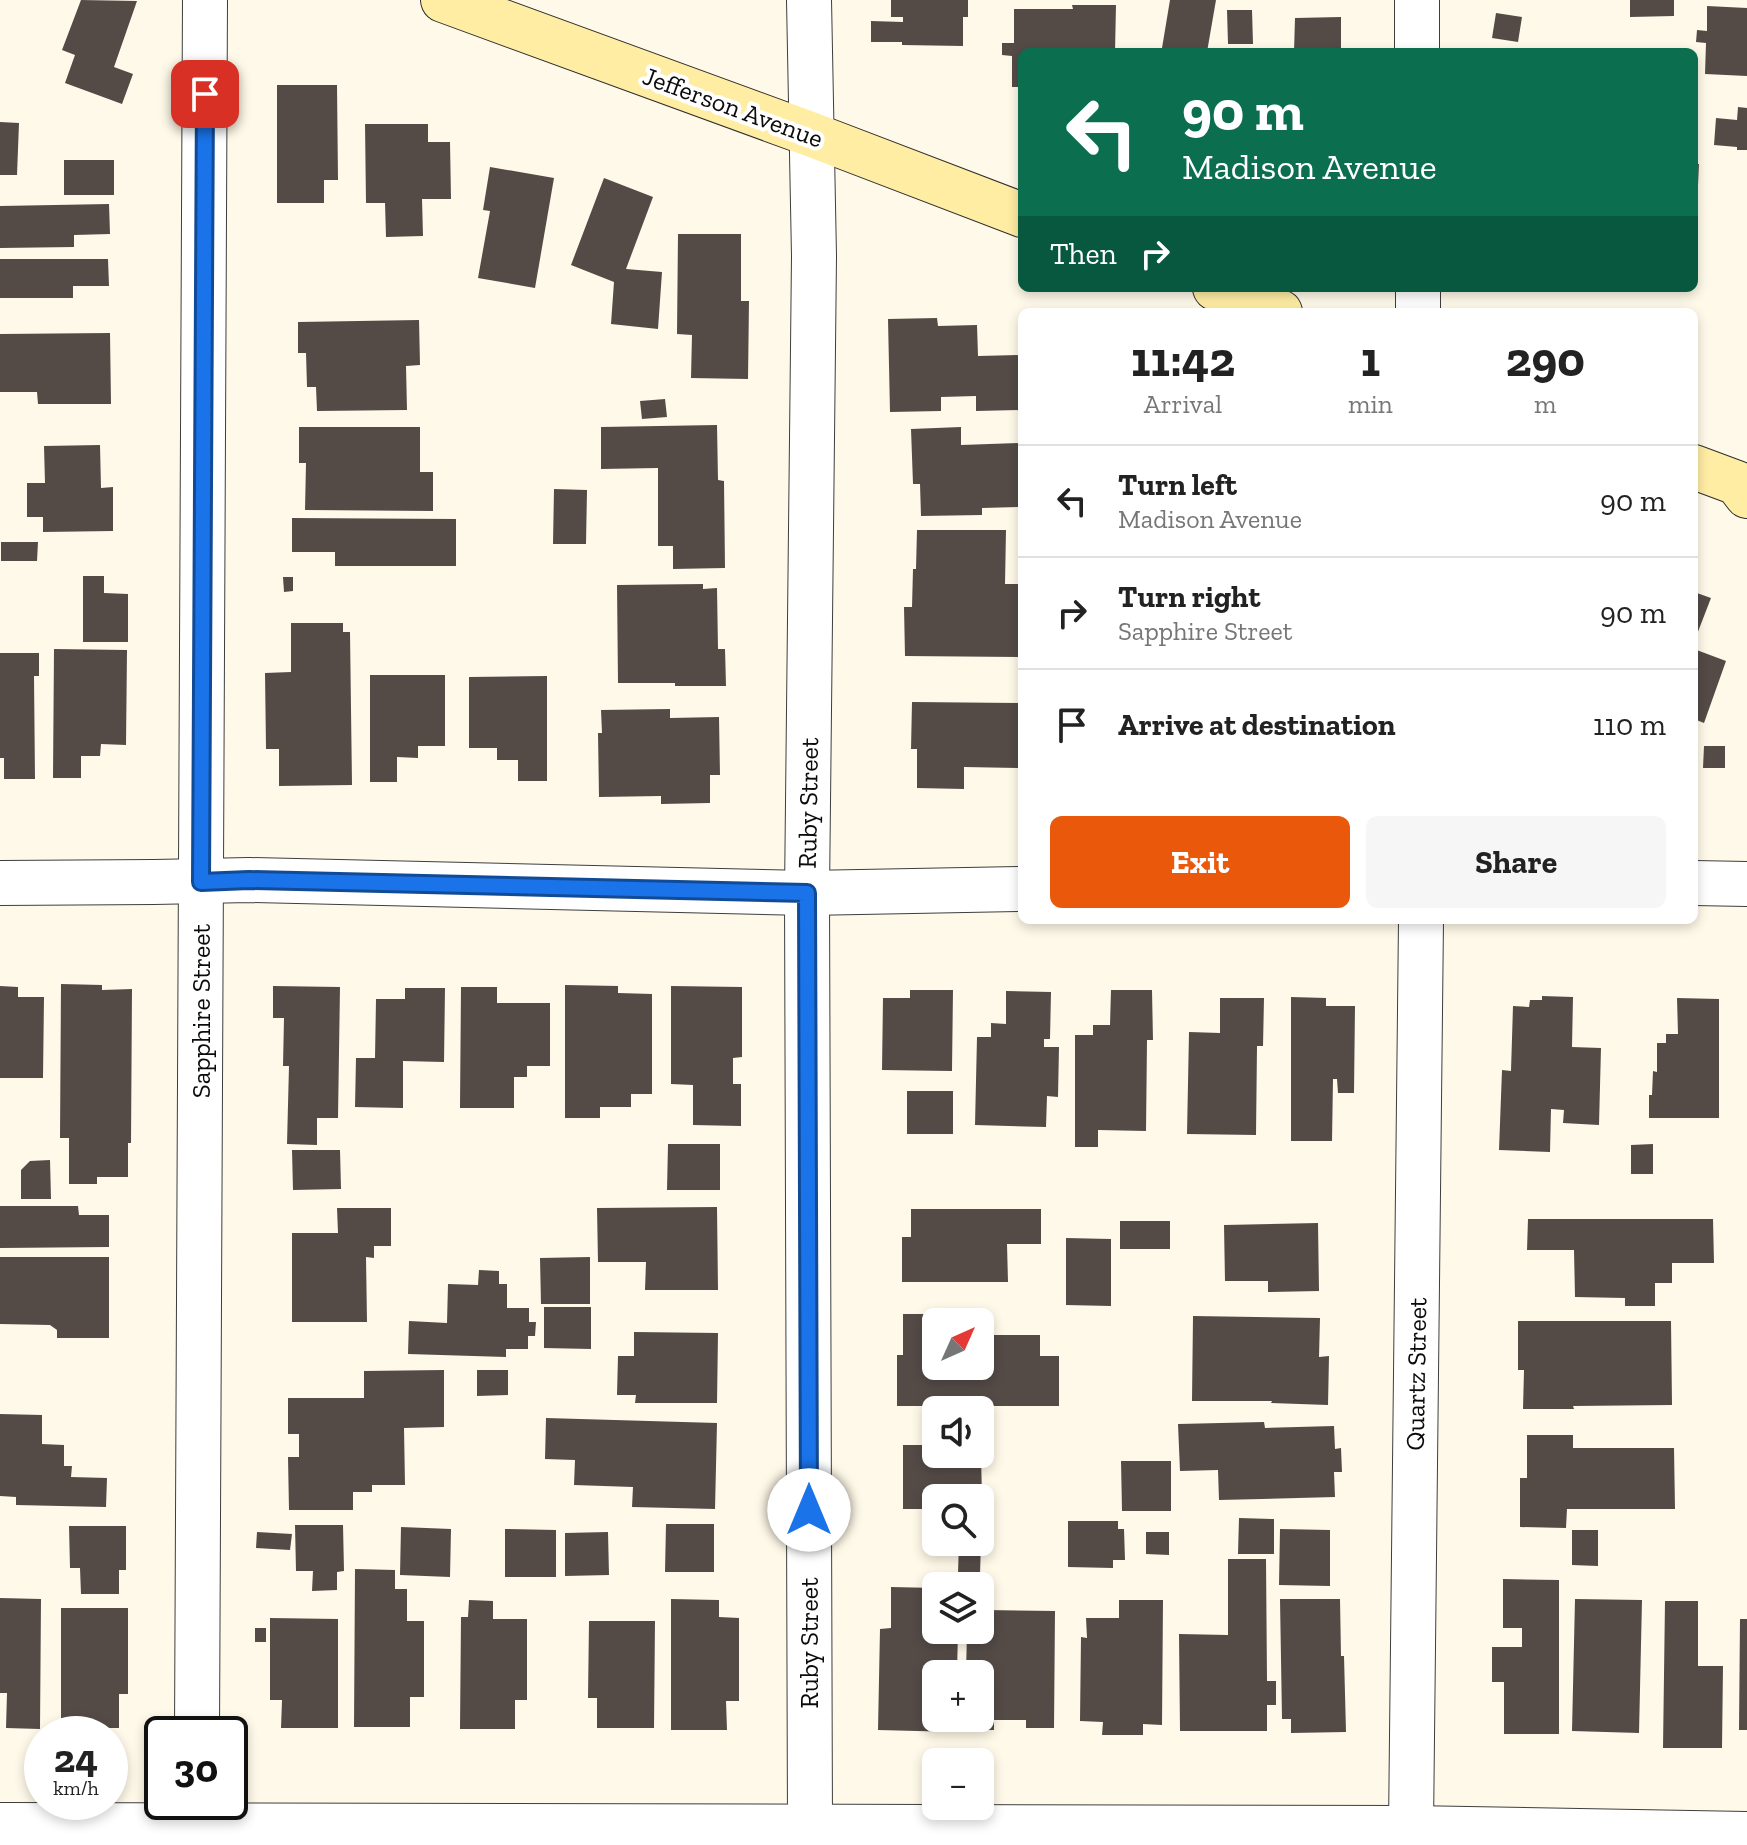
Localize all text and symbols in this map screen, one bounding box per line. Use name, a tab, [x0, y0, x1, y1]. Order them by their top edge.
pin	[171, 60, 239, 128]
street label: Jefferson Avenue	[638, 60, 828, 154]
icon: arrive	[183, 72, 227, 116]
text: 90 m	[1182, 77, 1304, 144]
icon: left	[1050, 80, 1154, 184]
text: Madison Avenue	[1182, 145, 1437, 188]
icon: right	[1133, 232, 1177, 276]
text: Then	[1050, 236, 1117, 272]
text: 11:42	[1131, 331, 1235, 388]
text: 1	[1361, 331, 1380, 388]
text: 290	[1506, 331, 1585, 388]
text: Arrival	[1144, 388, 1222, 420]
text: min	[1348, 388, 1393, 420]
text: m	[1534, 388, 1557, 420]
text: Turn left	[1118, 467, 1237, 503]
icon: left	[1050, 479, 1094, 523]
text: 90 m	[1600, 483, 1666, 519]
text: Madison Avenue	[1118, 503, 1302, 535]
text: Turn right	[1118, 579, 1260, 615]
icon: right	[1050, 591, 1094, 635]
text: 90 m	[1600, 595, 1666, 631]
text: Sapphire Street	[1118, 615, 1292, 647]
icon: arrive	[1050, 703, 1094, 747]
text: Arrive at destination	[1118, 707, 1395, 743]
text: 110 m	[1593, 707, 1666, 743]
street label: Ruby Street	[791, 737, 825, 869]
button: Exit	[1050, 816, 1350, 908]
button: Share	[1366, 816, 1666, 908]
street label: Sapphire Street	[185, 923, 217, 1098]
street label: Quartz Street	[1399, 1297, 1433, 1451]
north arrow	[922, 1308, 994, 1380]
map controls	[922, 1308, 994, 1820]
button: sound	[922, 1396, 994, 1468]
position arrow	[767, 1468, 851, 1552]
button: search	[922, 1484, 994, 1556]
button: layers	[922, 1572, 994, 1644]
street label: Ruby Street	[793, 1577, 825, 1709]
button: +	[922, 1660, 994, 1732]
speed limit sign: 30	[144, 1716, 248, 1820]
text: 24	[54, 1734, 98, 1782]
button: −	[922, 1748, 994, 1820]
text: km/h	[53, 1776, 99, 1800]

